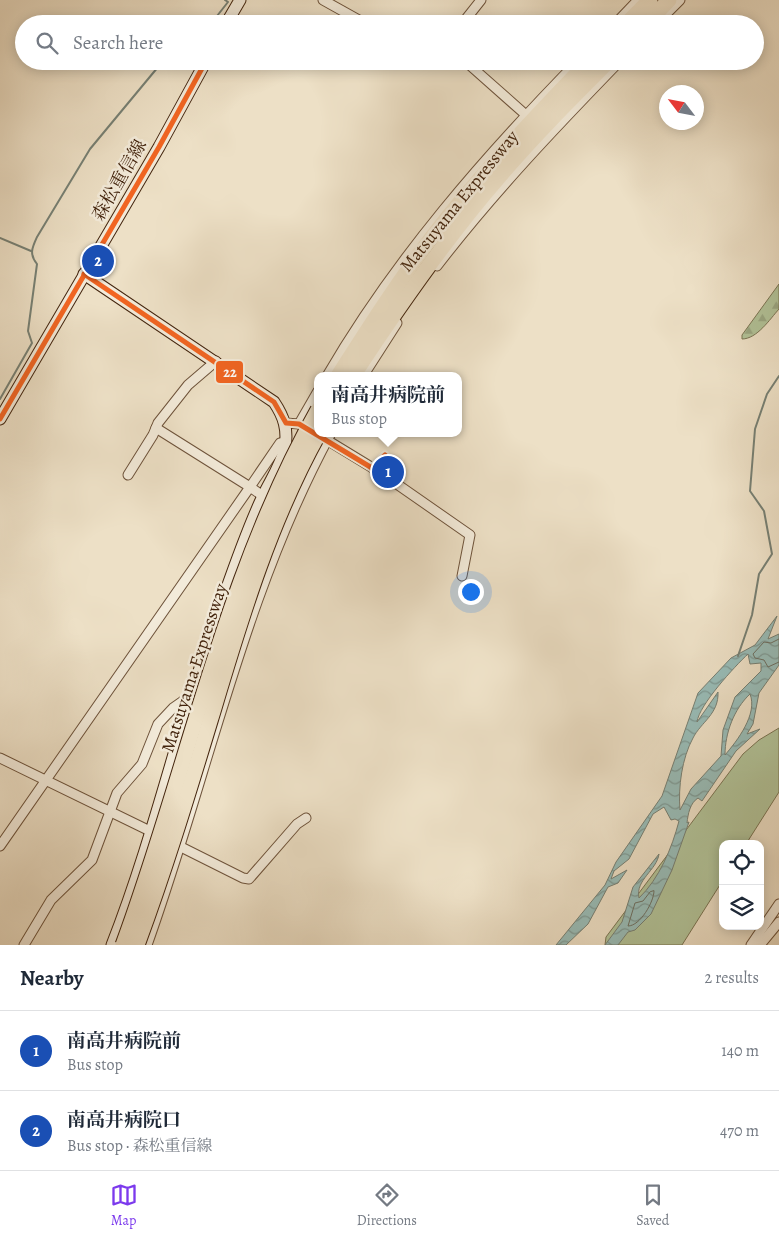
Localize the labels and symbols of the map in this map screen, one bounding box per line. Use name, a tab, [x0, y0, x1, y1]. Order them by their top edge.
north arrow	[659, 85, 704, 130]
street label: Matsuyama Expressway	[394, 124, 524, 277]
street label: 森松重信線	[86, 135, 152, 225]
pin: 2	[82, 242, 114, 280]
line badge: 22	[215, 360, 244, 384]
text: 22	[223, 363, 237, 382]
pin: 1	[372, 453, 404, 491]
your location	[458, 579, 484, 605]
street label: Matsuyama Expressway	[155, 580, 233, 755]

